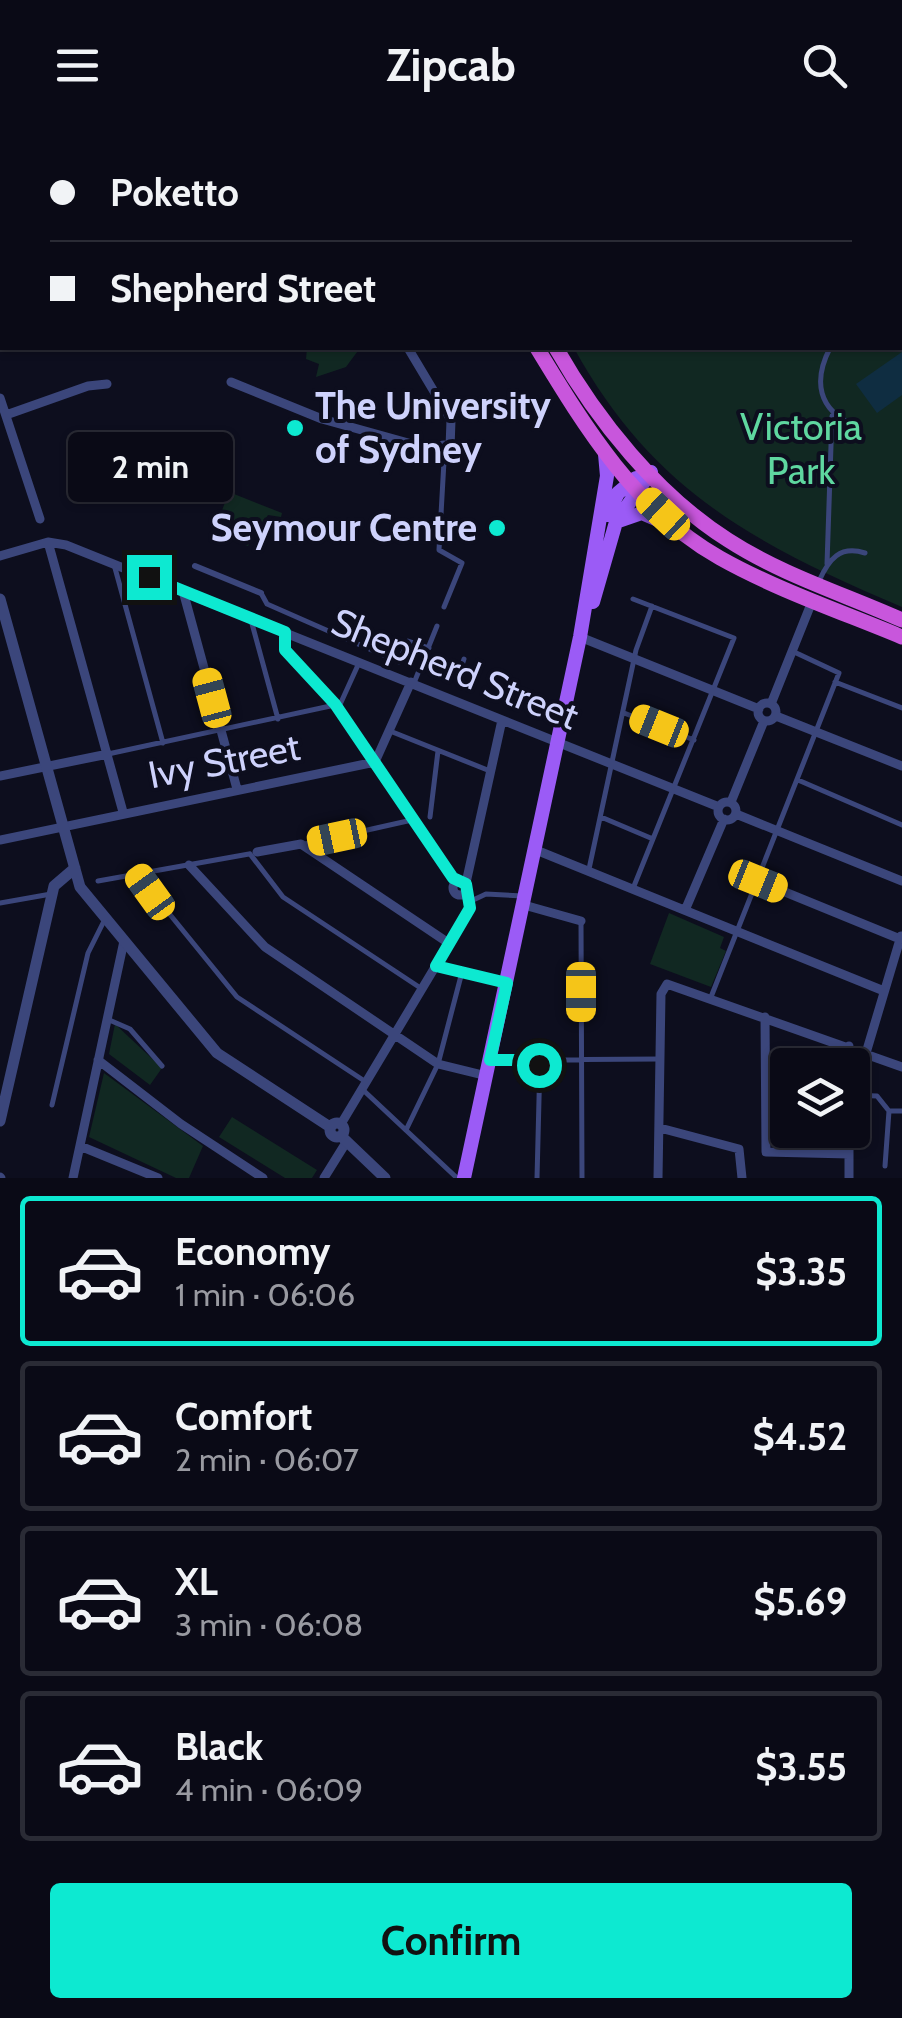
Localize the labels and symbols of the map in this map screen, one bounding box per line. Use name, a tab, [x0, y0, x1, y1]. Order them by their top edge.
place label: The University of Sydney	[315, 382, 552, 473]
park label: Victoria Park	[740, 403, 862, 494]
marker: The University of Sydney	[284, 417, 306, 439]
callout: 2 min	[66, 432, 232, 502]
car	[631, 483, 695, 545]
place label: Seymour Centre	[211, 504, 477, 551]
marker: Seymour Centre	[486, 517, 508, 539]
route end	[127, 555, 172, 600]
street label: Shepherd Street	[325, 598, 586, 739]
car	[190, 665, 234, 731]
car	[626, 701, 692, 751]
street label: Ivy Street	[144, 723, 304, 798]
car	[305, 816, 369, 858]
car	[725, 856, 791, 906]
car	[120, 859, 180, 925]
car	[566, 962, 596, 1022]
route start	[517, 1043, 562, 1088]

